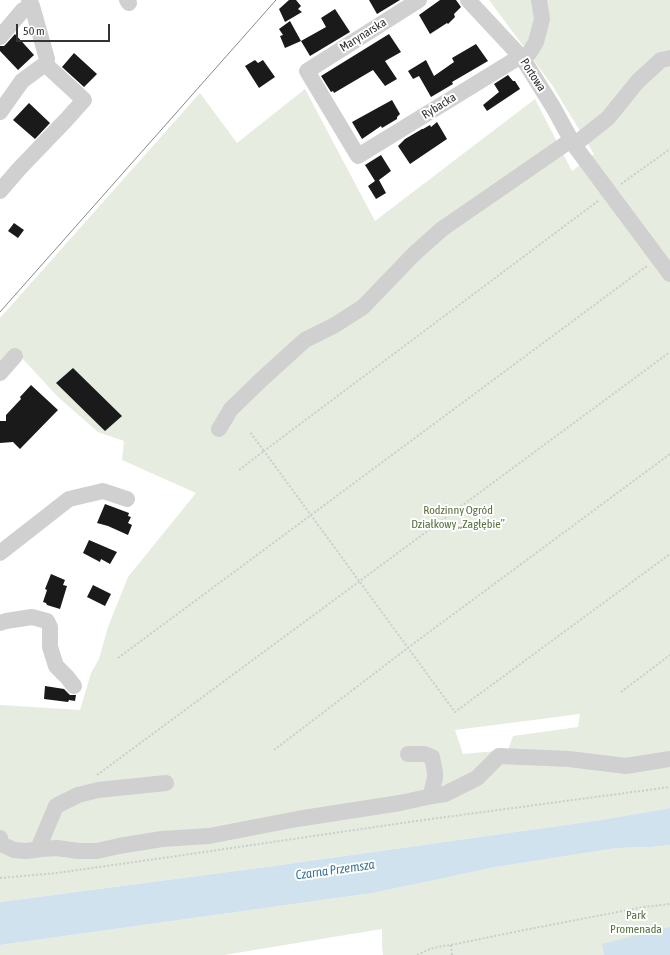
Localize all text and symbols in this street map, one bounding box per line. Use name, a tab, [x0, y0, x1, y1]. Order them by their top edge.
street label: Marynarska	[337, 15, 389, 55]
scale bar	[18, 16, 112, 42]
text: 50 m	[23, 24, 45, 38]
street label: Portowa	[517, 56, 549, 94]
street label: Rybacka	[419, 90, 459, 122]
park label: Rodzinny Ogród Działkowy „Zagłębie”	[411, 503, 505, 531]
water label: Czarna Przemsza	[294, 857, 376, 883]
park label: Park Promenada	[610, 908, 662, 936]

